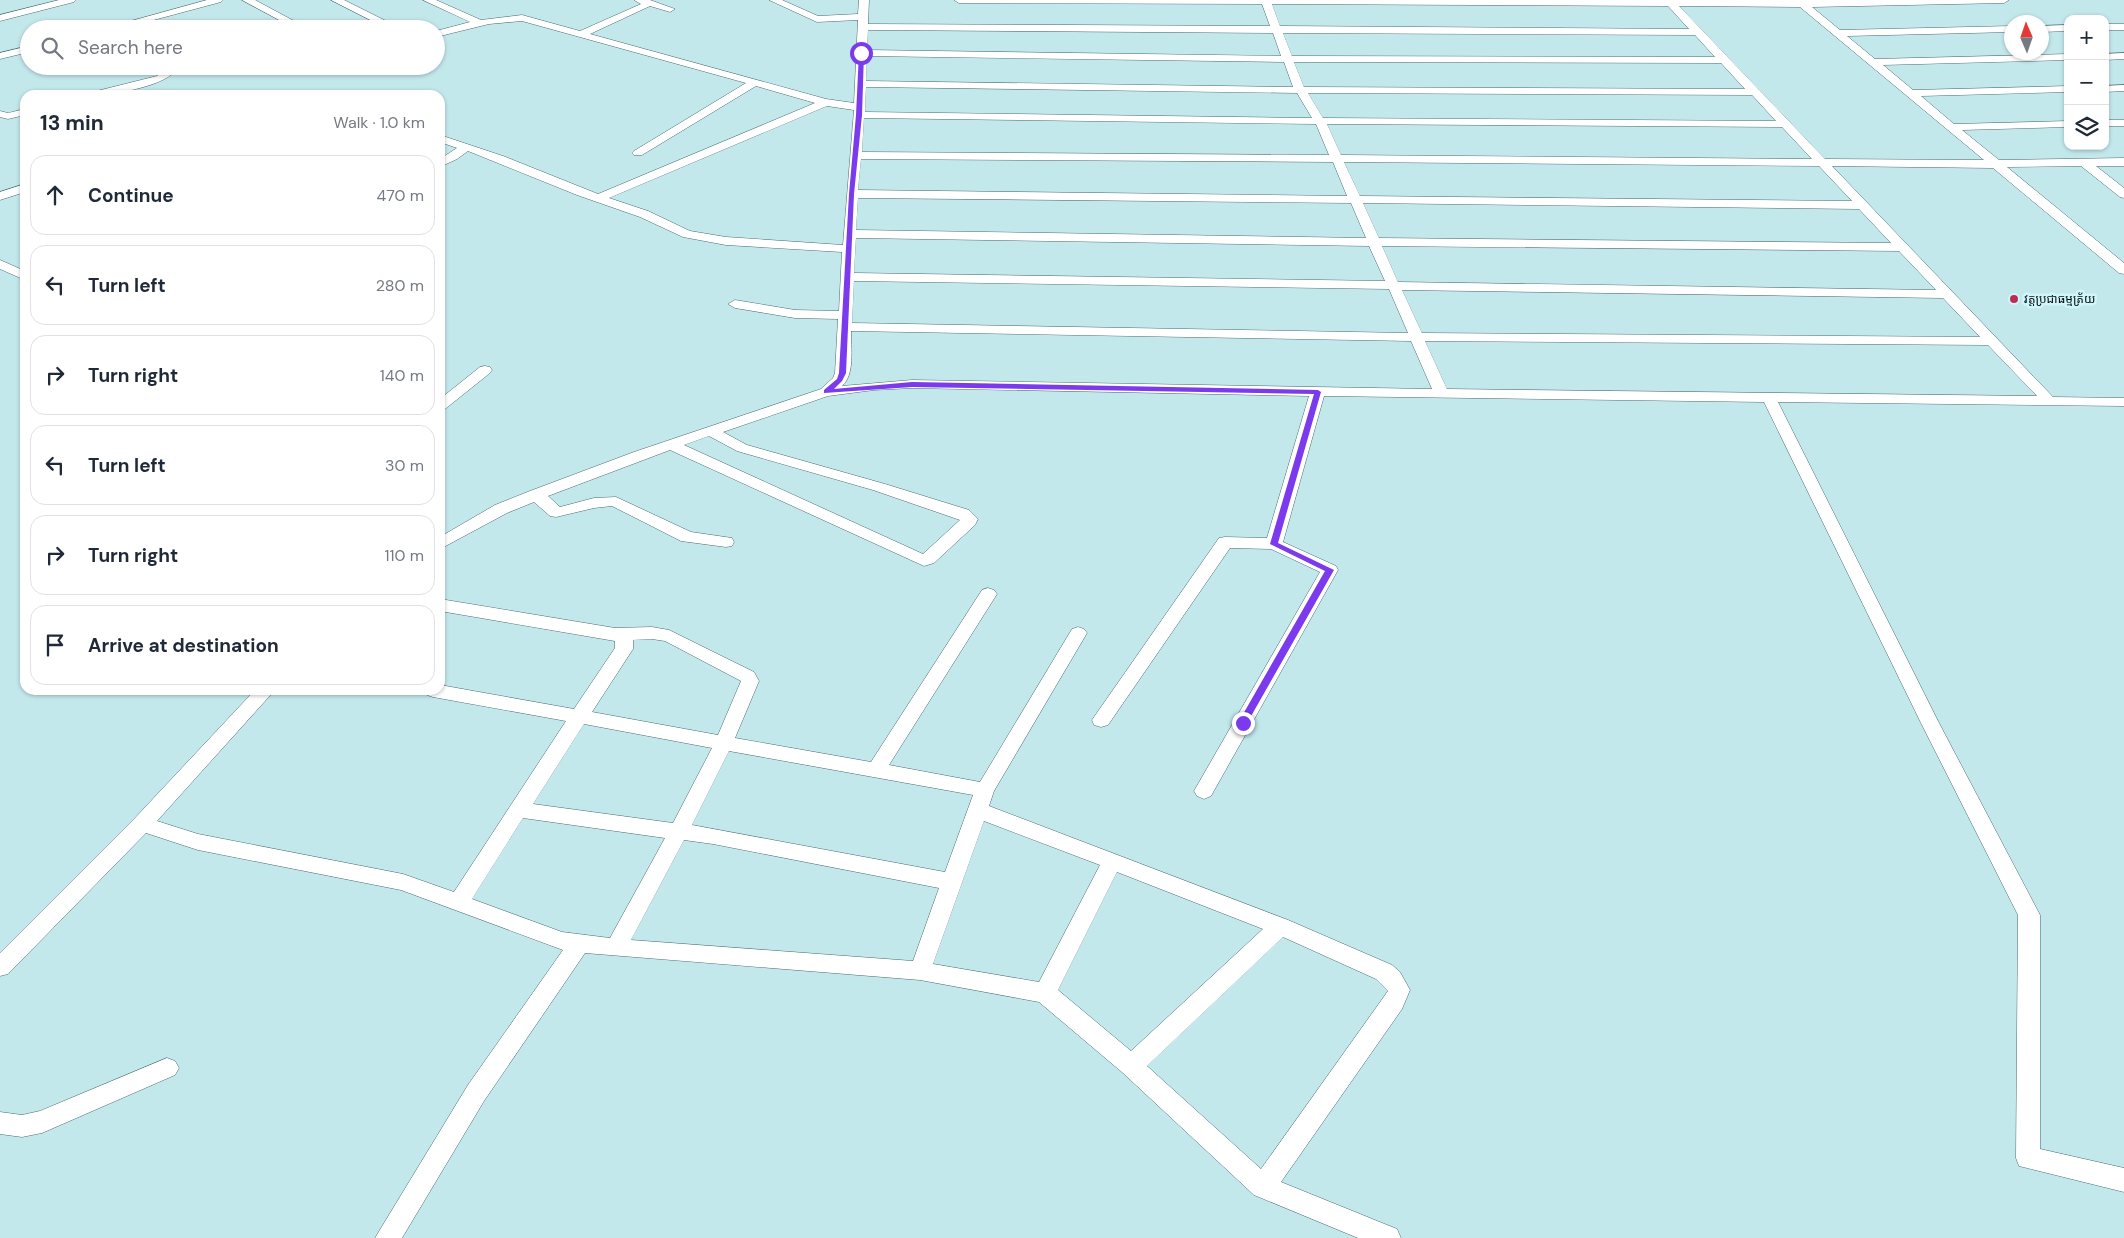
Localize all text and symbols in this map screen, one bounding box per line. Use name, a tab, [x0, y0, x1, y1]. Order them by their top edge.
north arrow	[2004, 15, 2049, 60]
map controls	[2064, 15, 2109, 150]
button: +	[2064, 15, 2109, 60]
search box	[20, 20, 445, 75]
icon: search	[38, 34, 66, 62]
text: Search here	[78, 35, 183, 60]
route start	[850, 42, 873, 65]
button: −	[2064, 60, 2109, 105]
button: layers	[2064, 105, 2109, 150]
text: 13 min	[40, 109, 104, 137]
text: Walk · 1.0 km	[333, 112, 425, 133]
icon: ahead	[41, 181, 69, 209]
text: Continue	[88, 183, 174, 208]
text: 470 m	[377, 185, 424, 206]
icon: left	[41, 271, 69, 299]
text: Turn left	[88, 273, 166, 298]
text: 280 m	[376, 275, 424, 296]
place label: វត្តប្រជាធម្មត្រ័យ	[2024, 291, 2095, 307]
marker: វត្តប្រជាធម្មត្រ័យ	[2008, 293, 2020, 305]
icon: right	[41, 361, 69, 389]
text: Turn right	[88, 363, 178, 388]
text: 140 m	[380, 365, 424, 386]
icon: left	[41, 451, 69, 479]
text: Turn left	[88, 453, 166, 478]
text: 30 m	[385, 455, 424, 476]
icon: right	[41, 541, 69, 569]
text: Turn right	[88, 543, 178, 568]
text: 110 m	[385, 545, 424, 566]
icon: arrive	[41, 631, 69, 659]
text: Arrive at destination	[88, 633, 279, 658]
route end	[1232, 712, 1255, 735]

